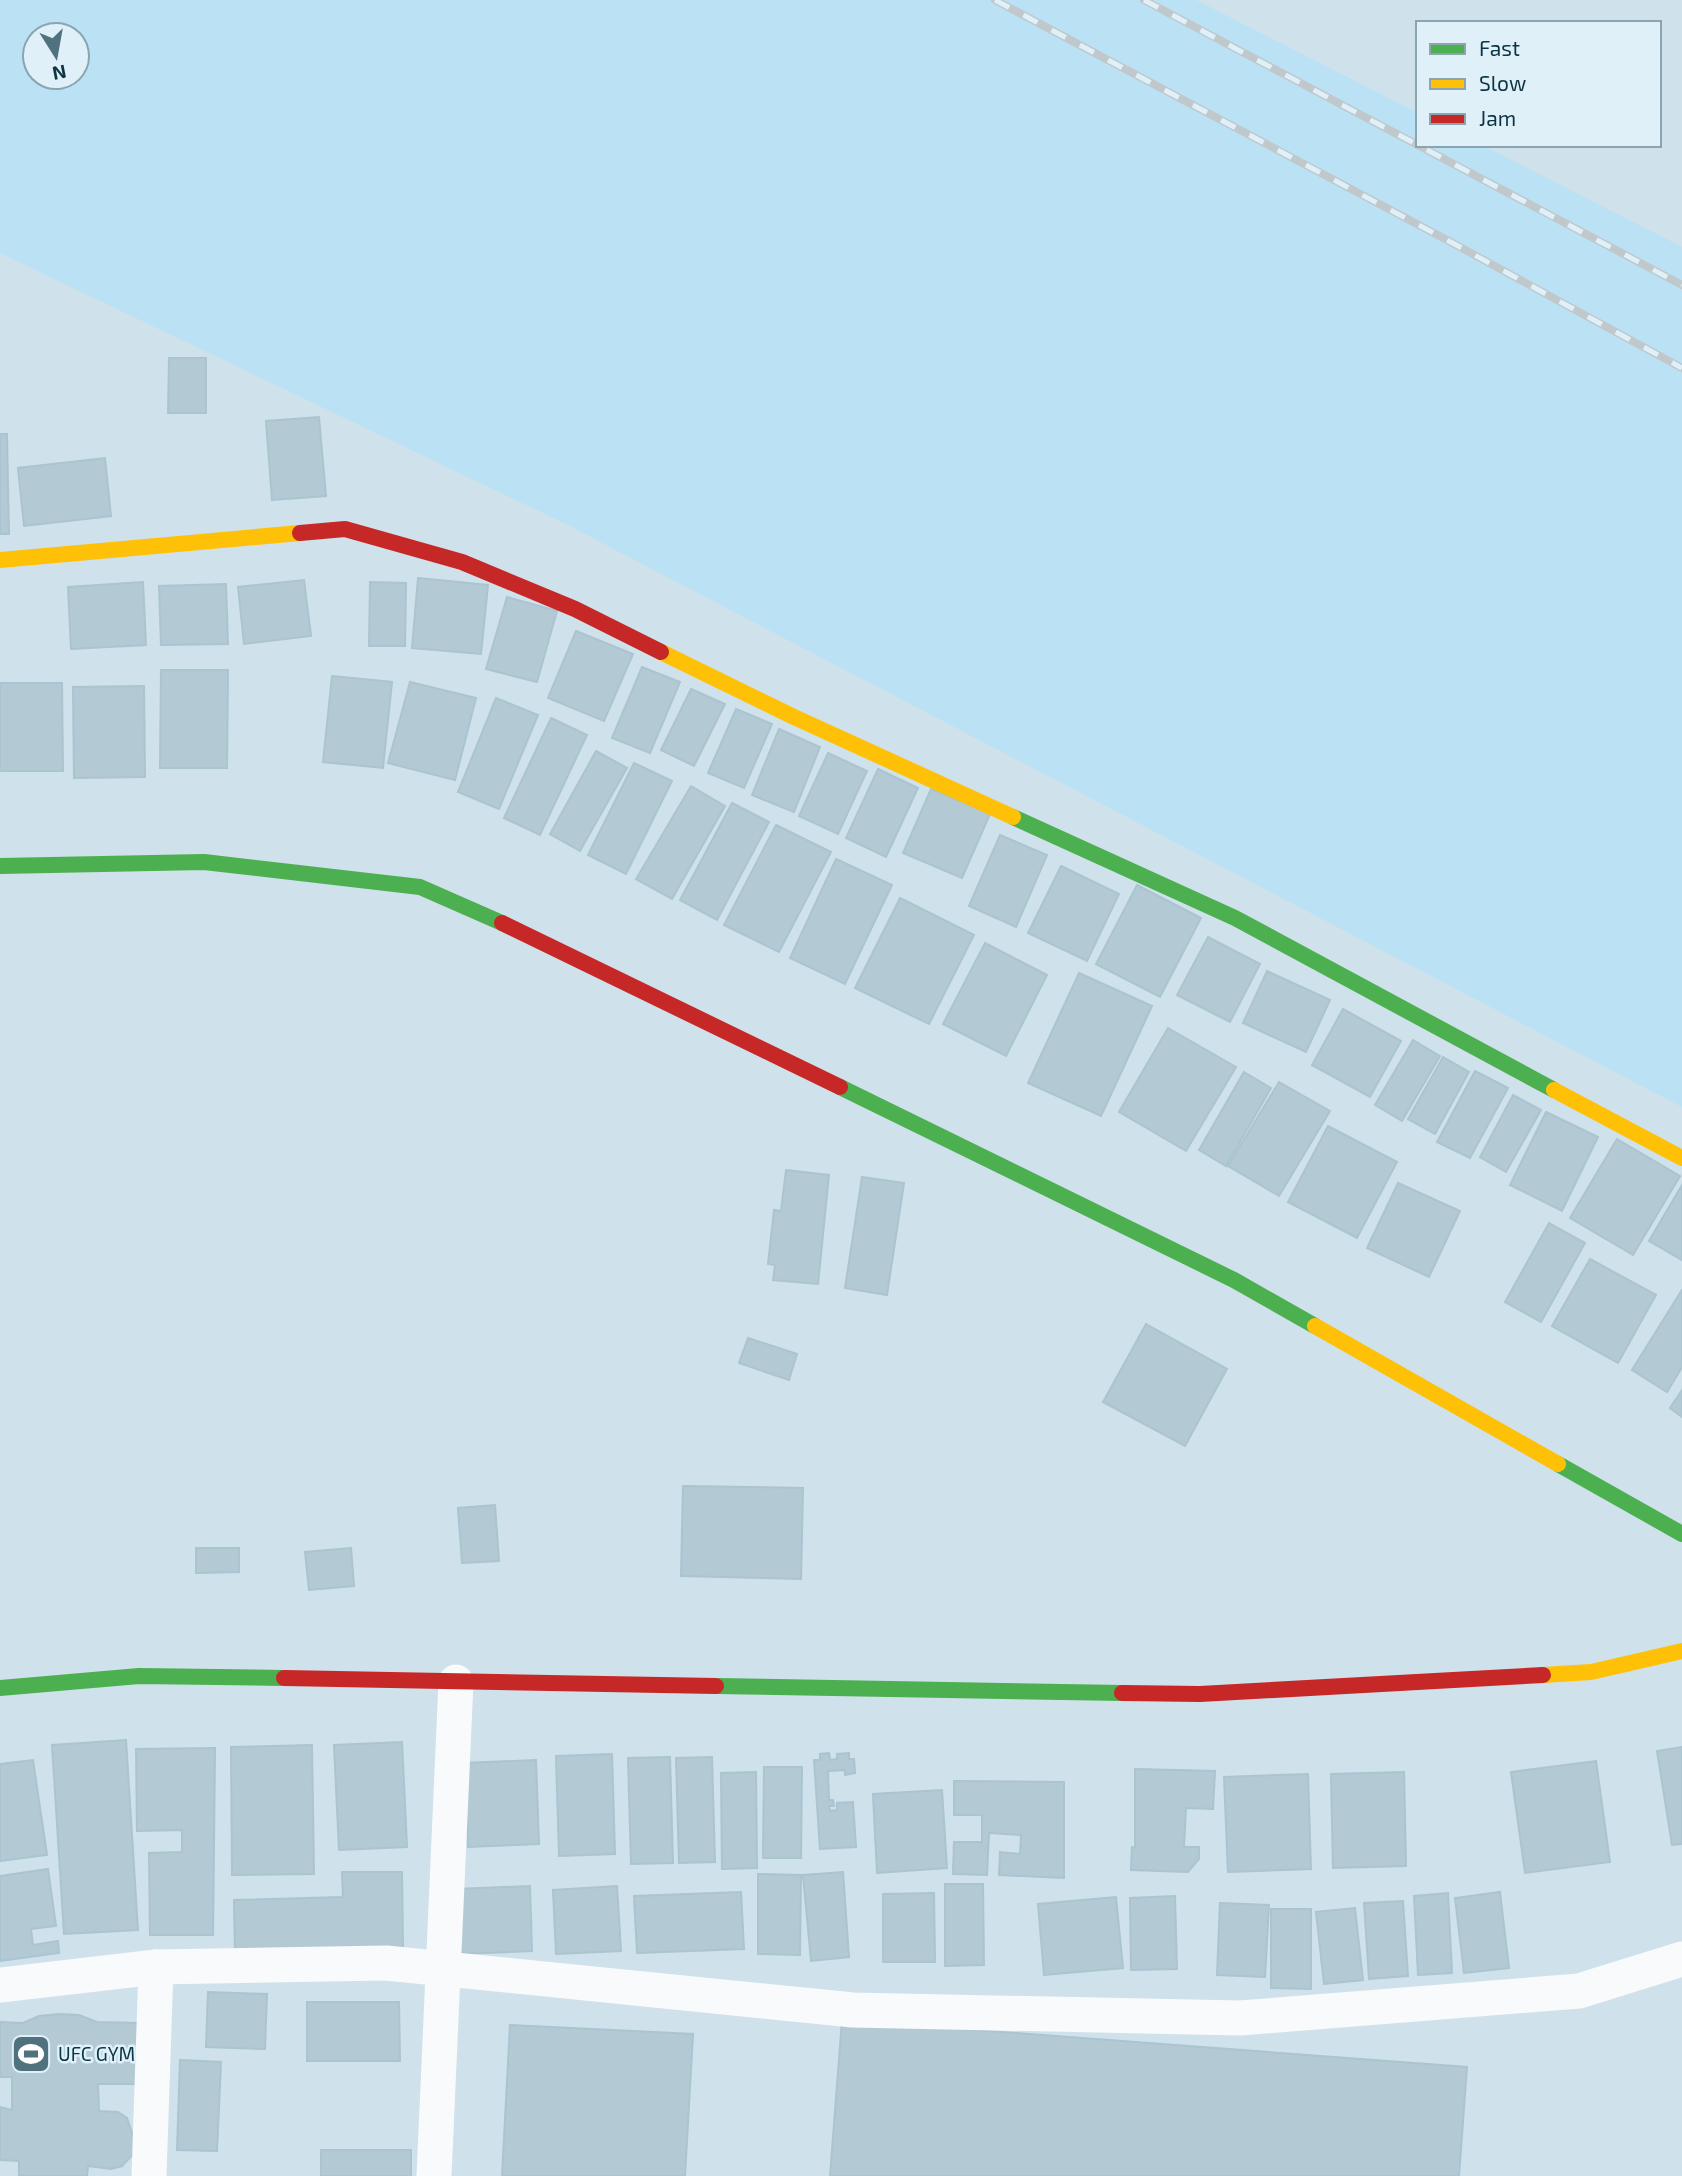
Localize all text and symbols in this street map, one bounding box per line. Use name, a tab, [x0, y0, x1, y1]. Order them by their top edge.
north arrow	[21, 21, 91, 91]
legend	[1416, 21, 1661, 147]
text: Fast	[1479, 35, 1520, 60]
text: N	[50, 61, 68, 86]
text: Slow	[1479, 70, 1526, 95]
text: Jam	[1479, 105, 1516, 130]
sports icon: UFC GYM	[10, 2033, 52, 2075]
place label: UFC GYM	[58, 2042, 135, 2065]

